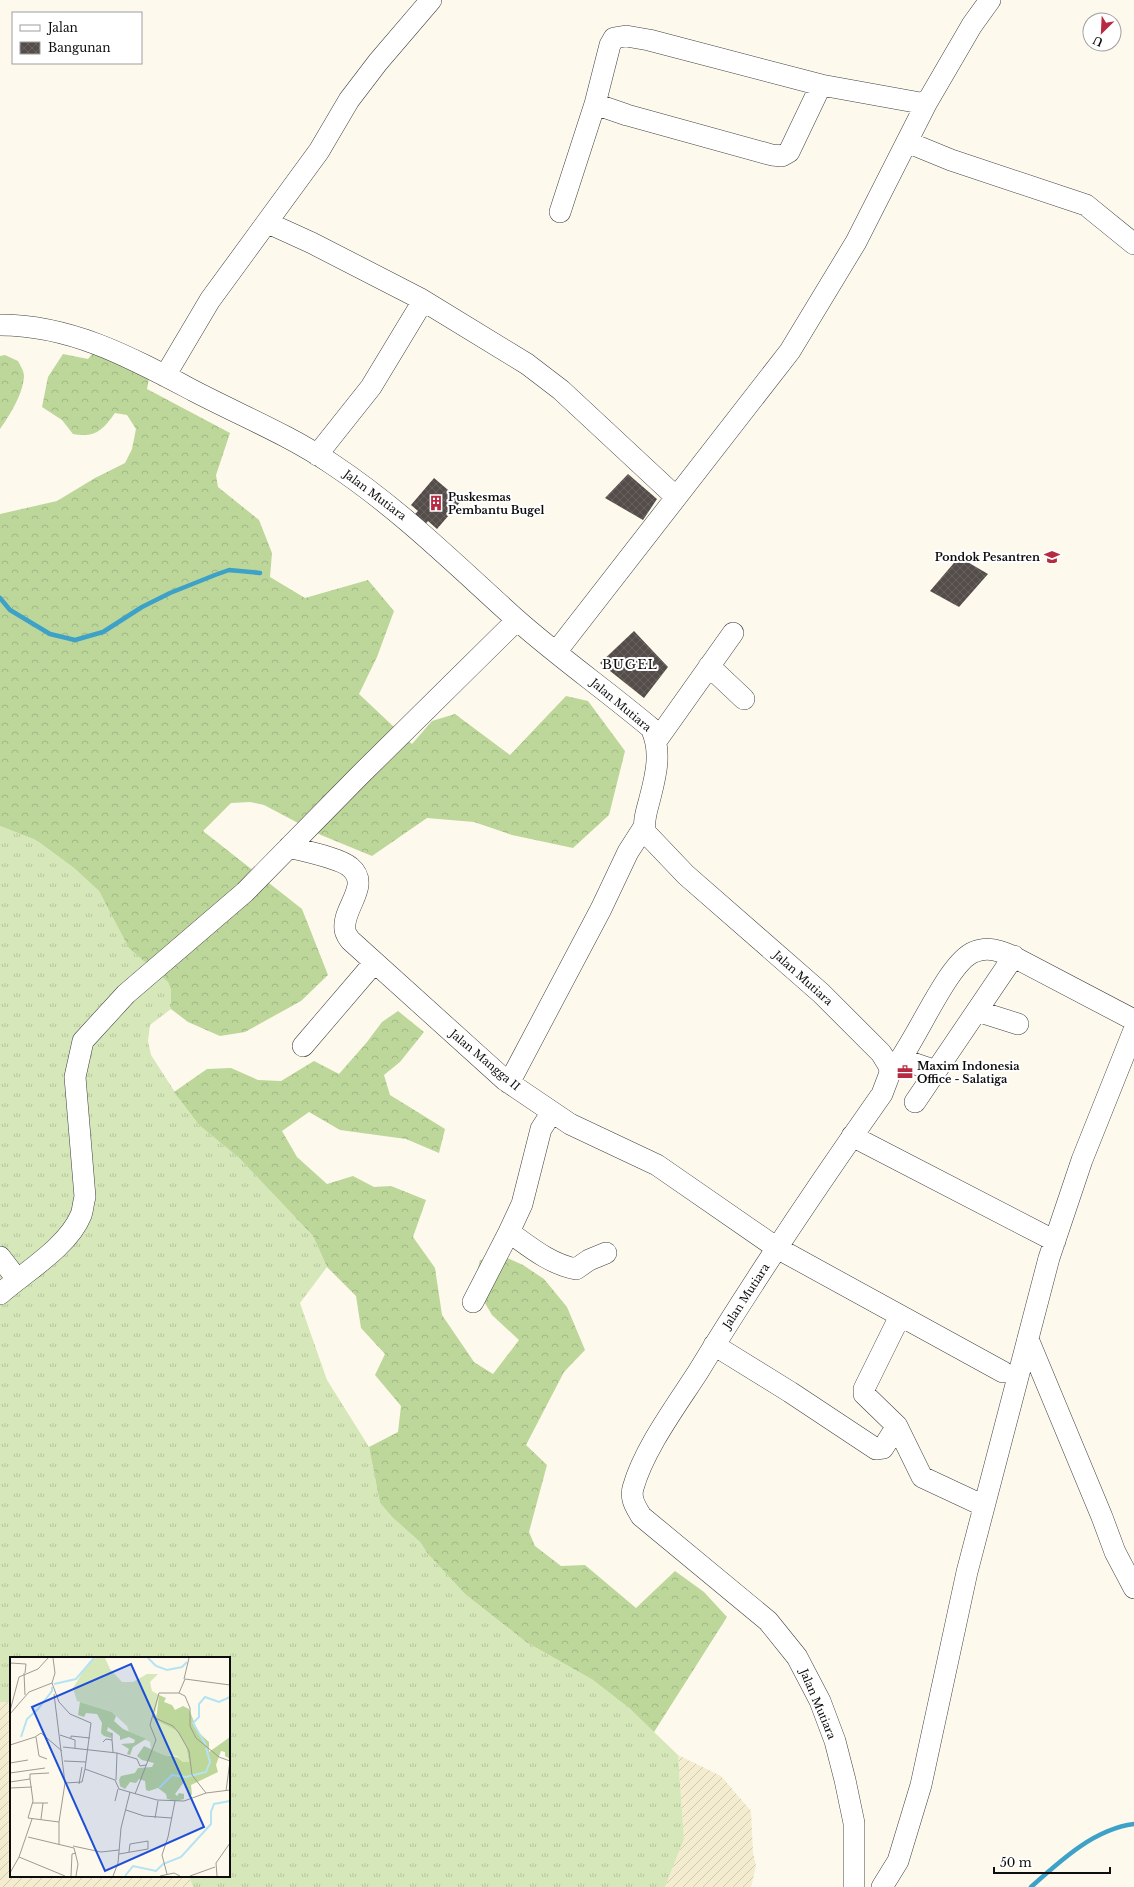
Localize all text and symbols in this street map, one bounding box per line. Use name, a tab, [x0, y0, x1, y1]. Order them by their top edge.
legend	[12, 12, 142, 64]
north arrow	[1082, 12, 1122, 52]
text: Jalan	[46, 20, 78, 35]
text: U	[1090, 33, 1105, 50]
text: Bangunan	[48, 40, 111, 55]
street label: Jalan Mutiara	[339, 466, 410, 524]
place label: Puskesmas Pembantu Bugel	[448, 490, 544, 517]
building icon: Puskesmas Pembantu Bugel	[427, 494, 445, 512]
school or university icon: Pondok Pesantren	[1043, 548, 1061, 566]
place label: Pondok Pesantren	[935, 550, 1040, 564]
district label: BUGEL	[602, 656, 658, 673]
street label: Jalan Mutiara	[586, 674, 655, 735]
street label: Jalan Mutiara	[769, 946, 836, 1009]
street label: Jalan Mangga II	[445, 1025, 523, 1094]
place label: Maxim Indonesia Office - Salatiga	[917, 1059, 1020, 1086]
office icon: Maxim Indonesia Office - Salatiga	[896, 1063, 914, 1081]
street label: Jalan Mutiara	[719, 1260, 773, 1333]
inset map	[10, 1657, 230, 1877]
street label: Jalan Mutiara	[796, 1665, 839, 1742]
scale bar	[994, 1849, 1110, 1875]
text: 50 m	[1000, 1855, 1032, 1870]

